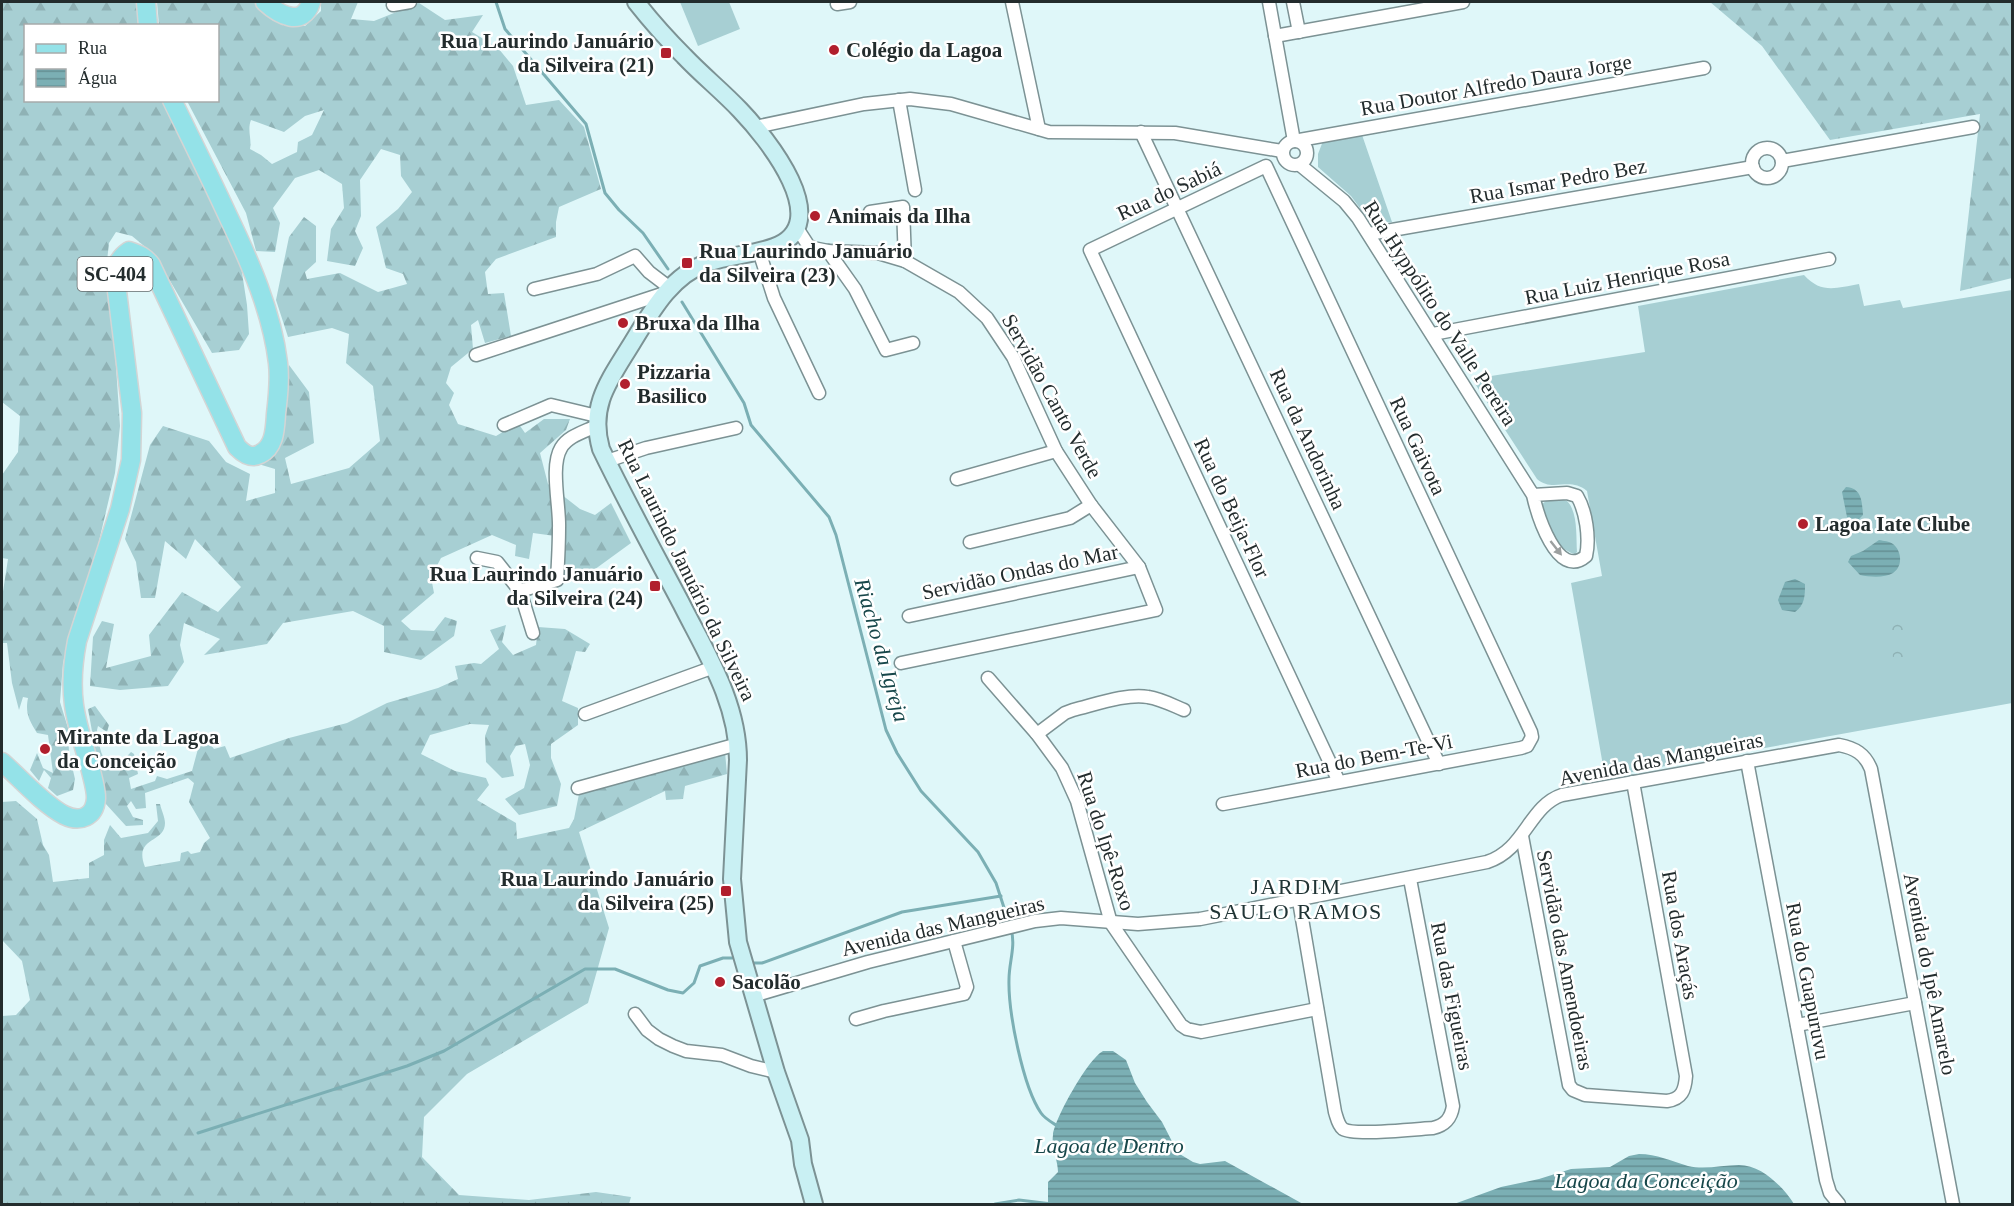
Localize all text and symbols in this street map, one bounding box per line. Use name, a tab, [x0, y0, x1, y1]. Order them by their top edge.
legend	[24, 24, 219, 102]
place label: Rua Laurindo Januário da Silveira (21)	[440, 29, 654, 77]
text: Rua	[78, 38, 107, 58]
place label: Colégio da Lagoa	[846, 38, 1003, 62]
marker: Colégio da Lagoa	[827, 43, 841, 57]
marker: Rua Laurindo Januário da Silveira (21)	[659, 46, 673, 60]
street label: Rua Doutor Alfredo Daura Jorge	[1359, 49, 1633, 121]
text: Água	[78, 67, 117, 88]
street label: Rua Ismar Pedro Bez	[1468, 154, 1648, 208]
street label: Rua do Sabiá	[1113, 156, 1225, 226]
street label: Rua Hyppólito do Valle Pereira	[1358, 196, 1522, 430]
place label: Animais da Ilha	[827, 204, 971, 228]
marker: Animais da Ilha	[808, 209, 822, 223]
place label: Rua Laurindo Januário da Silveira (23)	[699, 239, 913, 287]
street label: Rua Luiz Henrique Rosa	[1523, 246, 1732, 310]
marker: Rua Laurindo Januário da Silveira (23)	[680, 256, 694, 270]
road number: SC-404	[78, 257, 152, 291]
street label: Servidão Canto Verde	[997, 310, 1107, 482]
place label: Bruxa da Ilha	[635, 311, 760, 335]
marker: Bruxa da Ilha	[616, 316, 630, 330]
place label: Pizzaria Basilico	[637, 360, 711, 408]
street label: Rua da Andorinha	[1265, 365, 1351, 514]
marker: Pizzaria Basilico	[618, 377, 632, 391]
street label: Rua Gaivota	[1385, 393, 1451, 500]
street label: Rua do Beija-Flor	[1189, 434, 1275, 582]
street label: Rua Laurindo Januário da Silveira	[613, 435, 761, 705]
place label: Lagoa Iate Clube	[1815, 512, 1970, 536]
marker: Lagoa Iate Clube	[1796, 517, 1810, 531]
street label: Servidão Ondas do Mar	[920, 539, 1120, 605]
one-way arrow	[1549, 540, 1562, 556]
place label: Rua Laurindo Januário da Silveira (24)	[429, 562, 643, 610]
water label: Riacho da Igreja	[849, 574, 914, 725]
marker: Rua Laurindo Januário da Silveira (24)	[648, 579, 662, 593]
place label: Mirante da Lagoa da Conceição	[57, 725, 220, 773]
street label: Avenida das Mangueiras	[1557, 727, 1765, 791]
street label: Rua do Bem-Te-Vi	[1293, 729, 1455, 783]
marker: Mirante da Lagoa da Conceição	[38, 742, 52, 756]
street label: Rua do Ipê-Roxo	[1072, 769, 1140, 913]
street label: Servidão das Amendoeiras	[1532, 848, 1598, 1072]
place label: Rua Laurindo Januário da Silveira (25)	[500, 867, 714, 915]
street label: Rua dos Araçás	[1657, 869, 1703, 1001]
street label: Avenida do Ipê Amarelo	[1899, 871, 1961, 1077]
district label: JARDIM SAULO RAMOS	[1209, 874, 1383, 924]
marker: Rua Laurindo Januário da Silveira (25)	[719, 884, 733, 898]
street label: Avenida das Mangueiras	[839, 891, 1047, 961]
street label: Rua do Guapuruvu	[1781, 900, 1835, 1062]
street label: Rua das Figueiras	[1426, 920, 1478, 1072]
place label: Sacolão	[732, 970, 801, 994]
marker: Sacolão	[713, 975, 727, 989]
water label: Lagoa de Dentro	[1033, 1133, 1184, 1158]
water label: Lagoa da Conceição	[1553, 1168, 1738, 1193]

